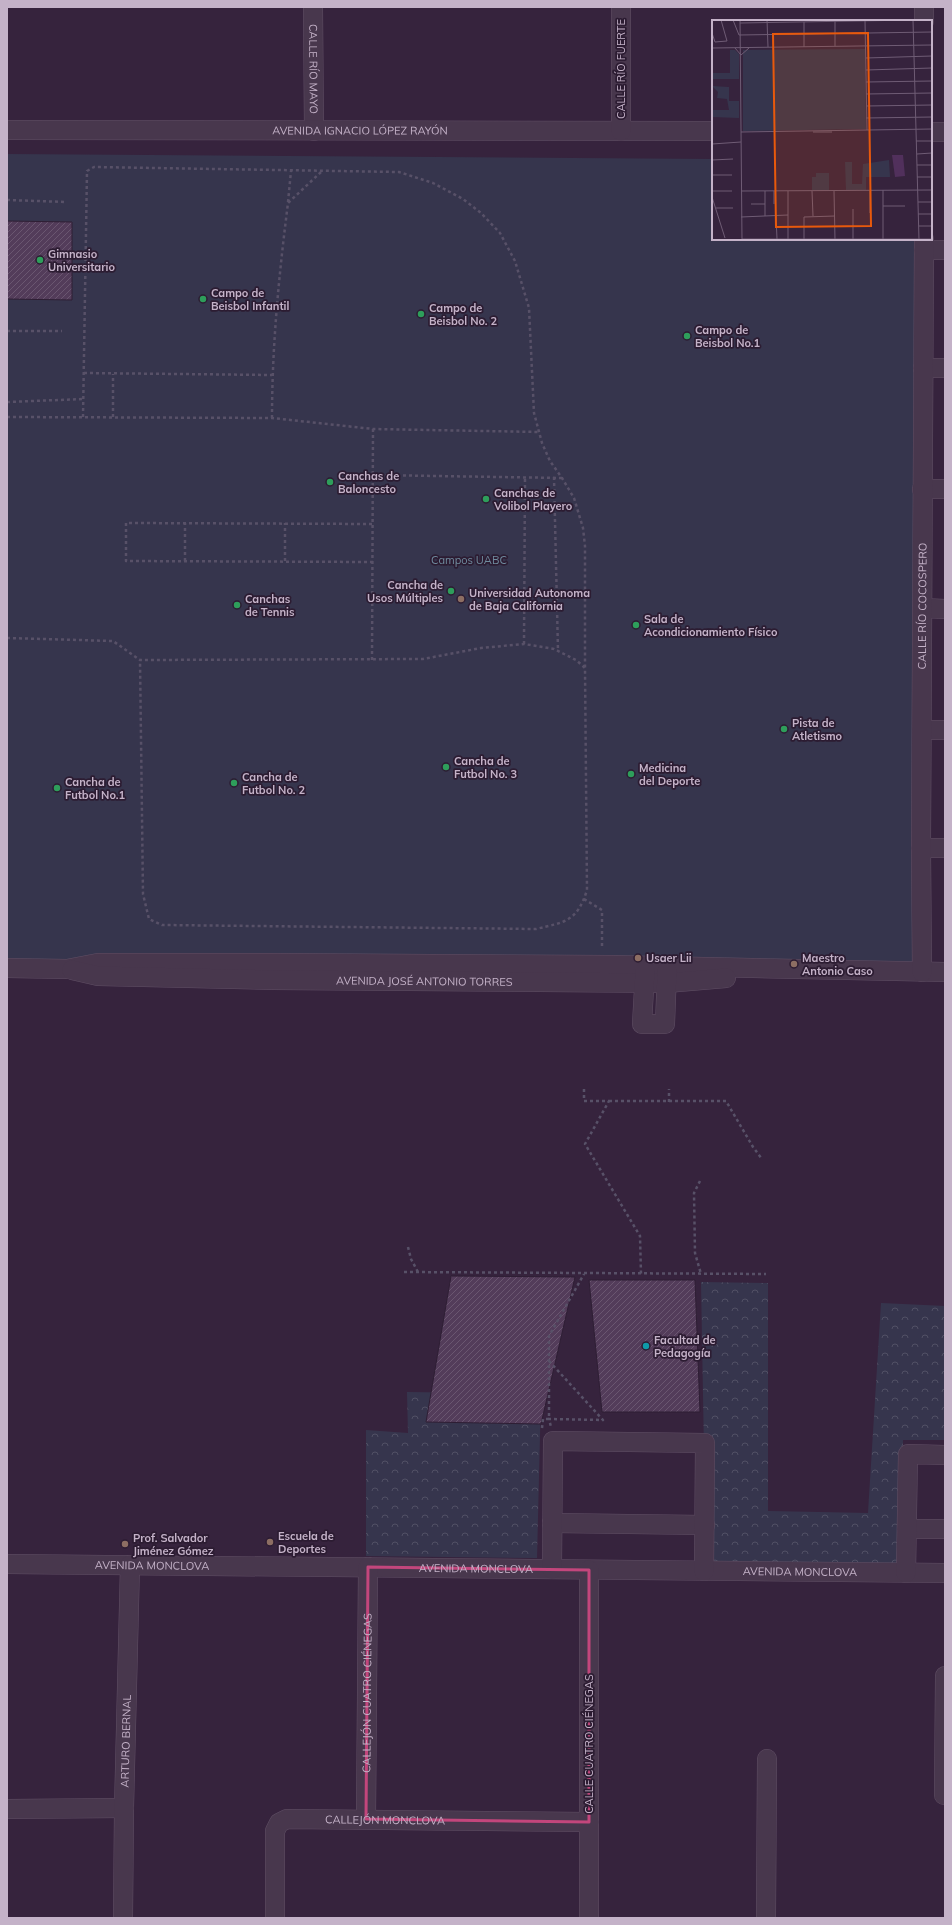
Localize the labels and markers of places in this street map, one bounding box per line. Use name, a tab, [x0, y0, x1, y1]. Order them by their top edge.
place label: Gimnasio Universitario	[48, 247, 115, 274]
marker: Gimnasio Universitario	[35, 255, 45, 265]
place label: Campo de Beisbol Infantil	[211, 286, 289, 313]
marker: Campo de Beisbol Infantil	[198, 294, 208, 304]
place label: Campo de Beisbol No. 2	[429, 301, 498, 328]
marker: Campo de Beisbol No. 2	[416, 309, 426, 319]
place label: Campo de Beisbol No.1	[695, 323, 761, 350]
marker: Campo de Beisbol No.1	[682, 331, 692, 341]
place label: Canchas de Baloncesto	[338, 469, 399, 496]
marker: Canchas de Baloncesto	[325, 477, 335, 487]
place label: Canchas de Volibol Playero	[493, 486, 573, 513]
marker: Canchas de Volibol Playero	[481, 494, 491, 504]
place label: Cancha de Usos Múltiples	[367, 578, 443, 605]
marker: Cancha de Usos Múltiples	[446, 586, 456, 596]
place label: Universidad Autonoma de Baja California	[469, 586, 590, 613]
place label: Canchas de Tennis	[245, 592, 295, 619]
marker: Universidad Autonoma de Baja California	[456, 594, 466, 604]
marker: Canchas de Tennis	[232, 600, 242, 610]
place label: Sala de Acondicionamiento Físico	[644, 612, 778, 639]
marker: Sala de Acondicionamiento Físico	[631, 620, 641, 630]
place label: Pista de Atletismo	[792, 716, 843, 743]
marker: Pista de Atletismo	[779, 724, 789, 734]
place label: Cancha de Futbol No. 3	[454, 754, 517, 781]
place label: Medicina del Deporte	[639, 761, 700, 788]
marker: Cancha de Futbol No. 3	[441, 762, 451, 772]
marker: Medicina del Deporte	[626, 769, 636, 779]
place label: Cancha de Futbol No. 2	[242, 770, 305, 797]
place label: Cancha de Futbol No.1	[65, 775, 125, 802]
marker: Cancha de Futbol No. 2	[229, 778, 239, 788]
marker: Cancha de Futbol No.1	[52, 783, 62, 793]
place label: Usaer Lii	[646, 951, 692, 965]
place label: Maestro Antonio Caso	[802, 951, 873, 978]
marker: Usaer Lii	[633, 953, 643, 963]
marker: Maestro Antonio Caso	[789, 959, 799, 969]
place label: Facultad de Pedagogía	[654, 1333, 716, 1360]
marker: Facultad de Pedagogía	[641, 1341, 651, 1351]
place label: Escuela de Deportes	[278, 1529, 334, 1556]
place label: Prof. Salvador Jiménez Gómez	[133, 1531, 214, 1558]
marker: Escuela de Deportes	[265, 1537, 275, 1547]
marker: Prof. Salvador Jiménez Gómez	[120, 1539, 130, 1549]

